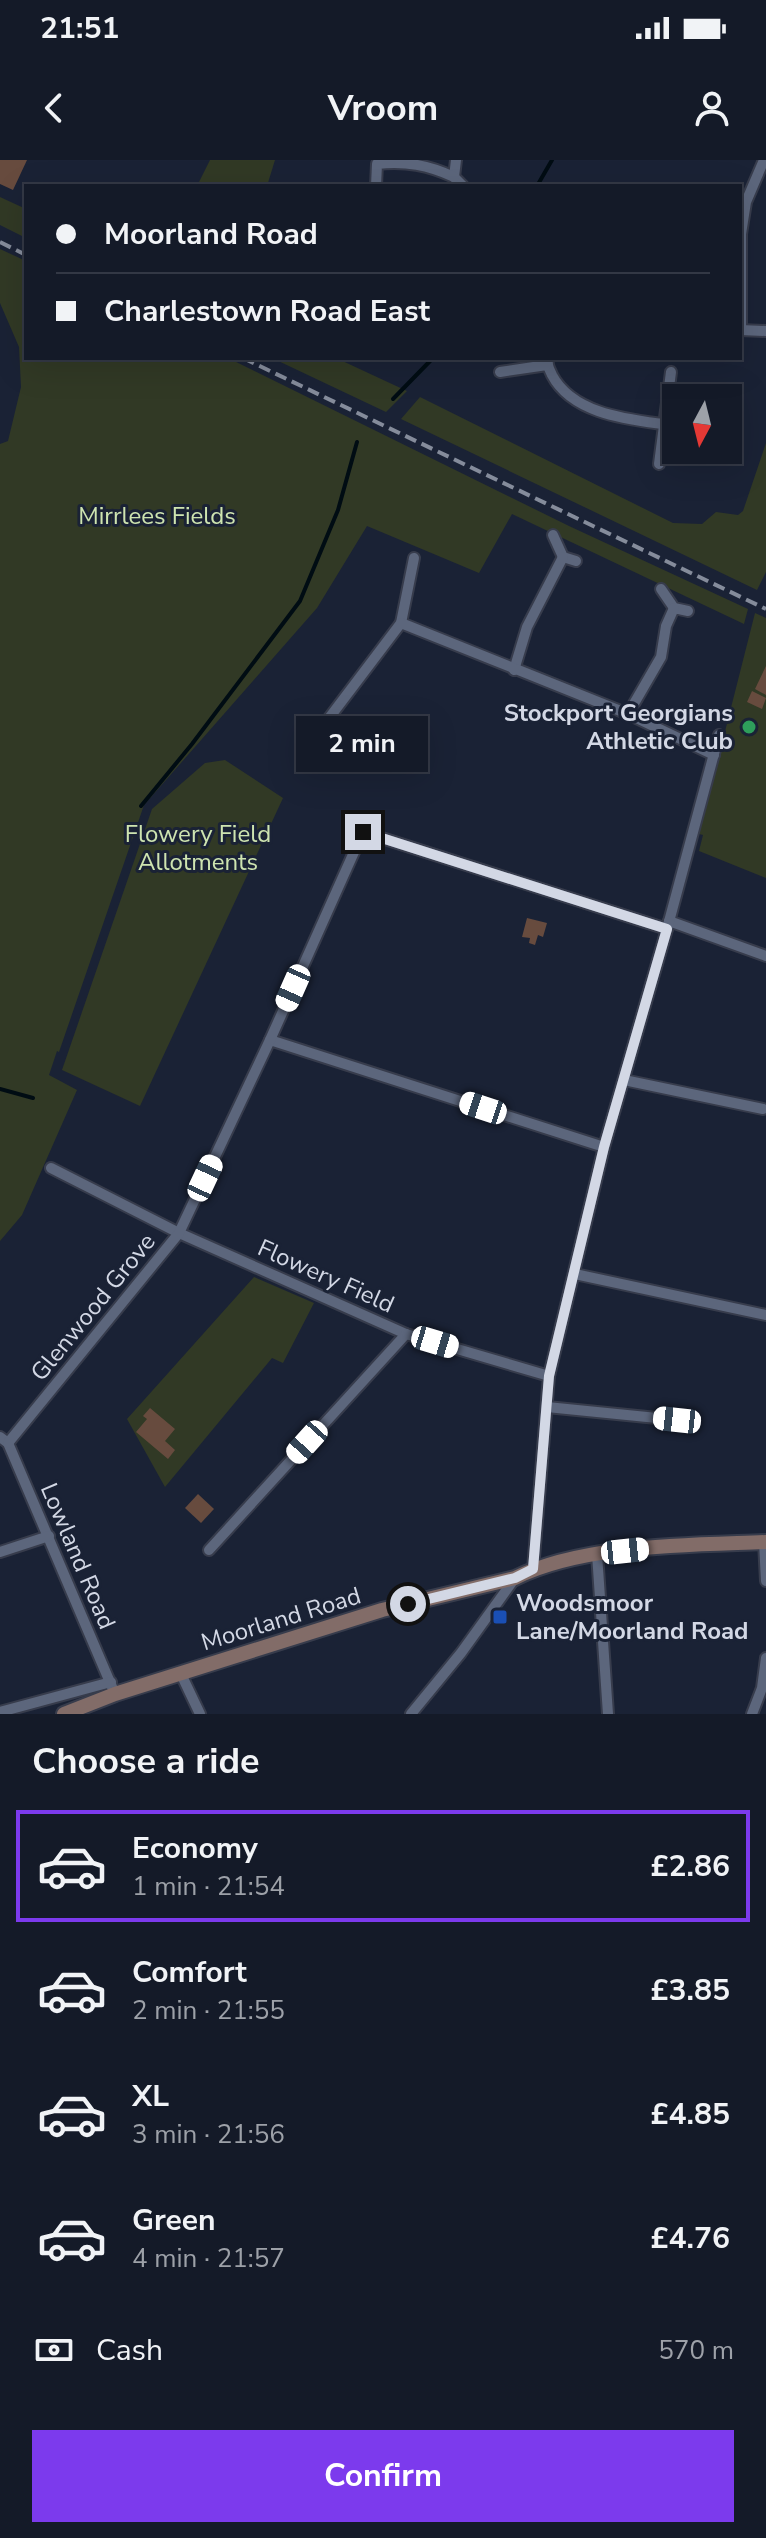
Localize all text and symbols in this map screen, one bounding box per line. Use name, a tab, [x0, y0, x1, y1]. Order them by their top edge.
text: 21:51	[40, 8, 119, 49]
text: Vroom	[328, 84, 438, 133]
icon: back	[32, 86, 76, 130]
icon: person	[690, 86, 734, 130]
text: Moorland Road	[104, 214, 318, 255]
text: Charlestown Road East	[104, 291, 430, 332]
north arrow	[662, 384, 742, 464]
map controls	[662, 384, 742, 464]
park label: Mirrlees Fields	[78, 500, 236, 532]
place label: Stockport Georgians Athletic Club	[504, 697, 733, 757]
callout: 2 min	[297, 716, 429, 772]
marker: Stockport Georgians Athletic Club	[740, 718, 758, 736]
text: 2 min	[328, 726, 396, 761]
route end	[345, 814, 381, 850]
park label: Flowery Field Allotments	[125, 818, 271, 878]
car	[272, 961, 314, 1015]
car	[456, 1089, 510, 1127]
car	[184, 1151, 226, 1205]
street label: Glenwood Grove	[23, 1226, 163, 1388]
street label: Flowery Field	[253, 1232, 399, 1320]
car	[409, 1324, 461, 1360]
car	[652, 1406, 702, 1434]
car	[282, 1416, 332, 1468]
street label: Lowland Road	[33, 1478, 123, 1634]
car	[600, 1537, 650, 1565]
street label: Moorland Road	[197, 1580, 365, 1658]
route start	[390, 1586, 426, 1622]
place label: Woodsmoor Lane/Moorland Road	[516, 1587, 749, 1647]
marker: Woodsmoor Lane/Moorland Road	[491, 1608, 509, 1626]
text: Choose a ride	[32, 1737, 260, 1786]
text: Economy	[132, 1828, 258, 1869]
icon: car	[36, 1830, 108, 1902]
text: £2.86	[651, 1846, 730, 1887]
text: 1 min · 21:54	[132, 1869, 285, 1904]
text: Comfort	[132, 1952, 247, 1993]
icon: car	[36, 1954, 108, 2026]
text: £3.85	[651, 1970, 730, 2011]
text: 2 min · 21:55	[132, 1993, 285, 2028]
text: XL	[132, 2076, 169, 2117]
icon: car	[36, 2078, 108, 2150]
text: £4.85	[651, 2094, 730, 2135]
text: 3 min · 21:56	[132, 2117, 285, 2152]
text: Green	[132, 2200, 216, 2241]
icon: car	[36, 2202, 108, 2274]
text: £4.76	[651, 2218, 730, 2259]
text: 4 min · 21:57	[132, 2241, 285, 2276]
icon: cash	[32, 2328, 76, 2372]
text: Cash	[96, 2330, 163, 2371]
text: 570 m	[658, 2333, 734, 2368]
button: Confirm	[32, 2430, 734, 2522]

